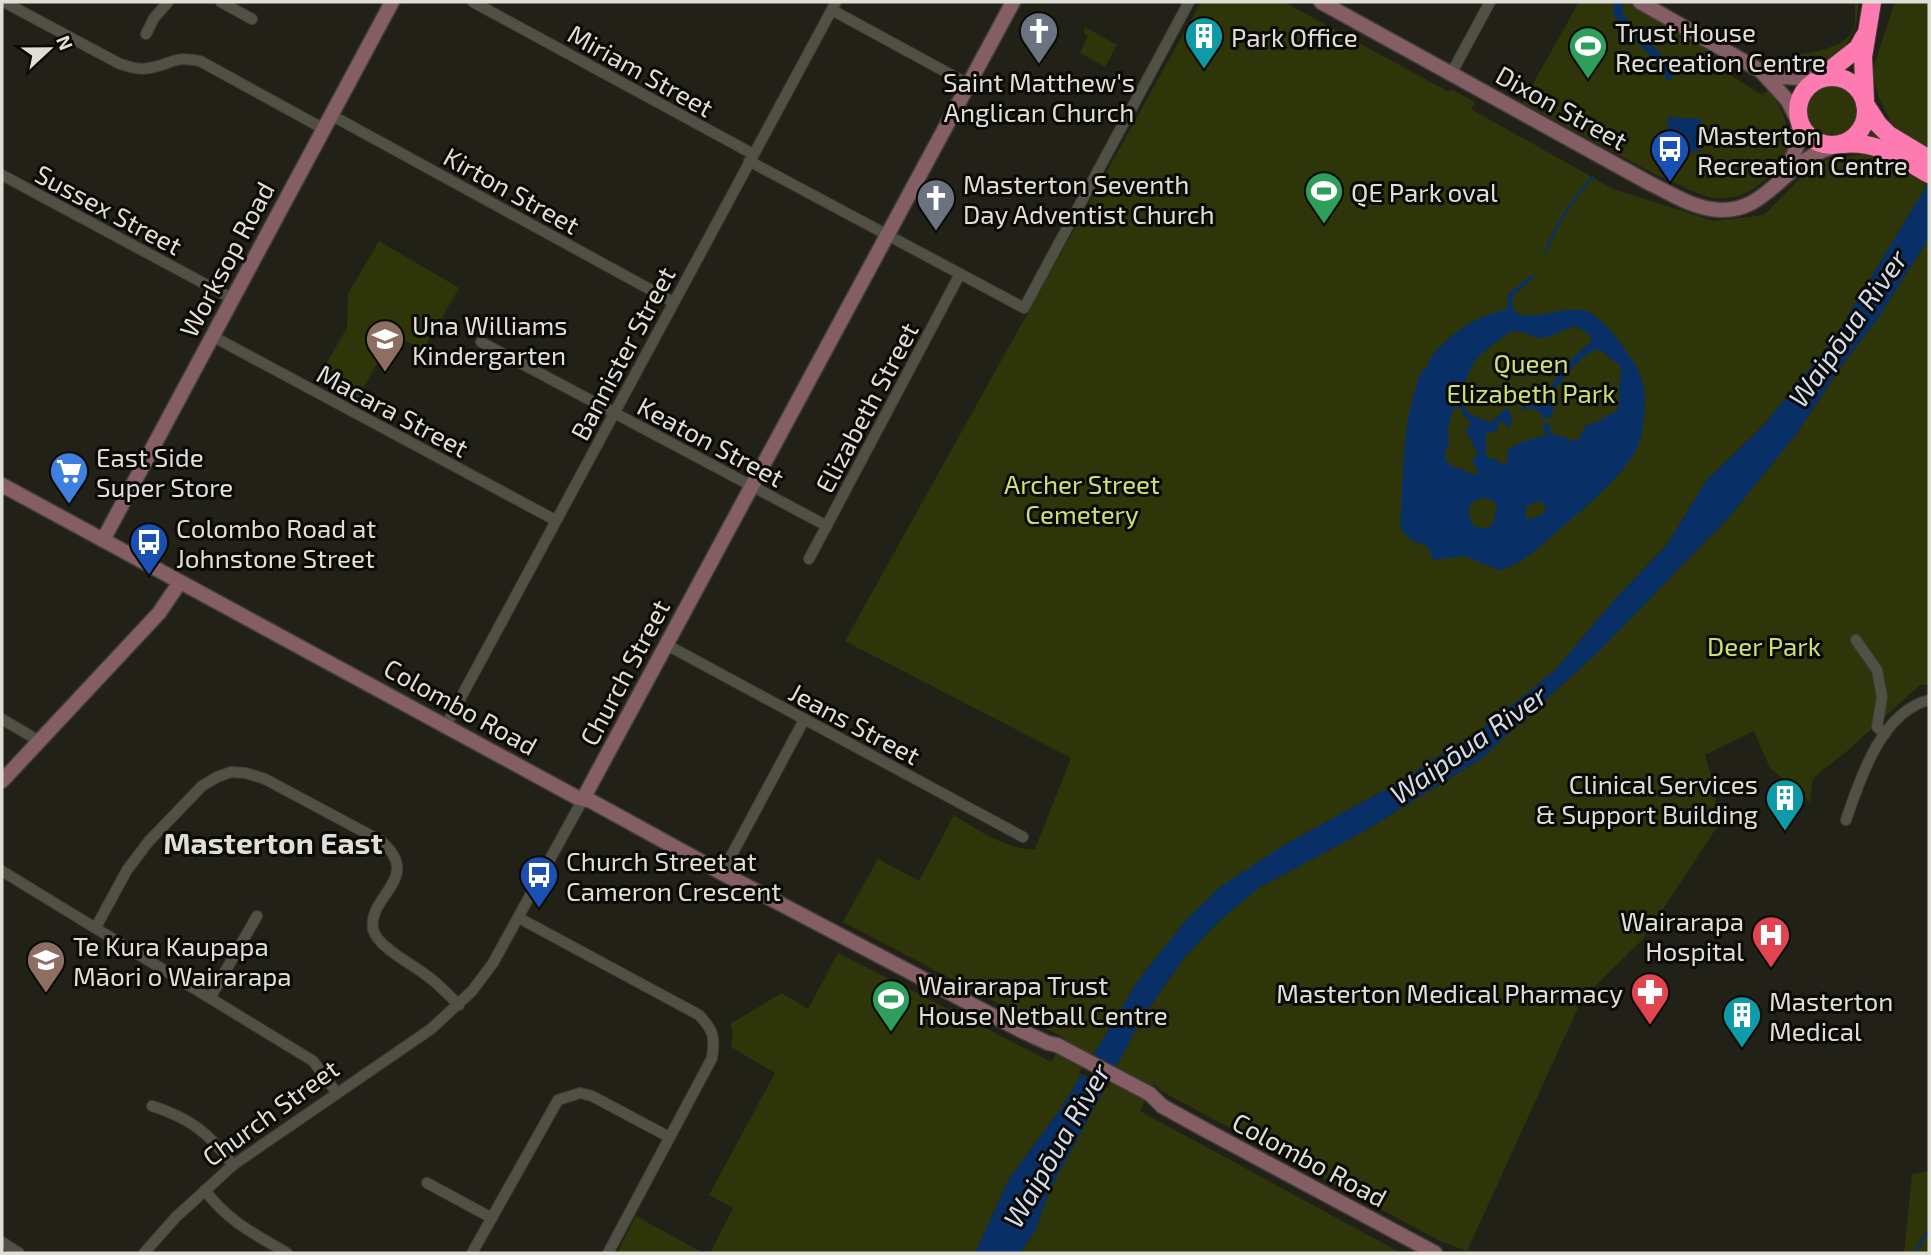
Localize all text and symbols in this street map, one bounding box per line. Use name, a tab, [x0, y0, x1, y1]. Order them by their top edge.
church icon: Saint Matthew's Anglican Church	[1018, 10, 1060, 65]
north arrow	[14, 14, 84, 84]
building icon: Park Office	[1183, 15, 1225, 70]
place label: Trust House Recreation Centre	[1615, 16, 1826, 77]
street label: Miriam Street	[563, 17, 719, 123]
place label: Park Office	[1231, 21, 1358, 52]
sports icon: Trust House Recreation Centre	[1567, 25, 1609, 80]
text: N	[52, 32, 78, 53]
street label: Dixon Street	[1491, 58, 1633, 156]
place label: Saint Matthew's Anglican Church	[943, 66, 1135, 127]
place label: Masterton Recreation Centre	[1697, 119, 1908, 180]
bus stop icon: Masterton Recreation Centre	[1649, 128, 1691, 183]
street label: Kirton Street	[439, 140, 585, 240]
street label: Sussex Street	[30, 157, 188, 261]
place label: Masterton Seventh Day Adventist Church	[963, 168, 1215, 229]
sports icon: QE Park oval	[1303, 170, 1345, 225]
street label: Worksop Road	[172, 176, 280, 342]
place label: QE Park oval	[1351, 176, 1498, 207]
church icon: Masterton Seventh Day Adventist Church	[915, 177, 957, 232]
water label: Waipōua River	[1780, 242, 1914, 413]
street label: Bannister Street	[563, 261, 681, 445]
place label: Una Williams Kindergarten	[412, 309, 567, 370]
street label: Elizabeth Street	[808, 317, 924, 497]
school or university icon: Una Williams Kindergarten	[364, 318, 406, 373]
park label: Queen Elizabeth Park	[1446, 347, 1616, 408]
street label: Macara Street	[312, 357, 474, 463]
street label: Keaton Street	[633, 389, 789, 493]
place label: East Side Super Store	[96, 441, 233, 502]
supermarket icon: East Side Super Store	[48, 450, 90, 505]
park label: Archer Street Cemetery	[1004, 468, 1160, 529]
place label: Colombo Road at Johnstone Street	[176, 512, 376, 573]
bus stop icon: Colombo Road at Johnstone Street	[128, 521, 170, 576]
street label: Church Street	[573, 594, 675, 750]
park label: Deer Park	[1707, 630, 1821, 661]
street label: Colombo Road	[379, 651, 543, 761]
street label: Jeans Street	[784, 676, 926, 770]
water label: Waipōua River	[1383, 677, 1554, 811]
place label: Clinical Services & Support Building	[1536, 768, 1758, 829]
building icon: Clinical Services & Support Building	[1764, 777, 1806, 832]
district label: Masterton East	[163, 824, 383, 860]
place label: Church Street at Cameron Crescent	[566, 845, 781, 906]
bus stop icon: Church Street at Cameron Crescent	[518, 854, 560, 909]
place label: Wairarapa Hospital	[1620, 905, 1744, 966]
hospital icon: Wairarapa Hospital	[1750, 914, 1792, 969]
place label: Te Kura Kaupapa Māori o Wairarapa	[73, 930, 292, 991]
school or university icon: Te Kura Kaupapa Māori o Wairarapa	[25, 939, 67, 994]
place label: Wairarapa Trust House Netball Centre	[918, 969, 1168, 1030]
pharmacy icon: Masterton Medical Pharmacy	[1629, 971, 1671, 1026]
place label: Masterton Medical Pharmacy	[1276, 977, 1623, 1008]
sports icon: Wairarapa Trust House Netball Centre	[870, 978, 912, 1033]
place label: Masterton Medical	[1769, 985, 1893, 1046]
building icon: Masterton Medical	[1721, 994, 1763, 1049]
street label: Church Street	[196, 1052, 344, 1172]
water label: Waipōua River	[995, 1056, 1117, 1233]
street label: Colombo Road	[1228, 1105, 1392, 1213]

